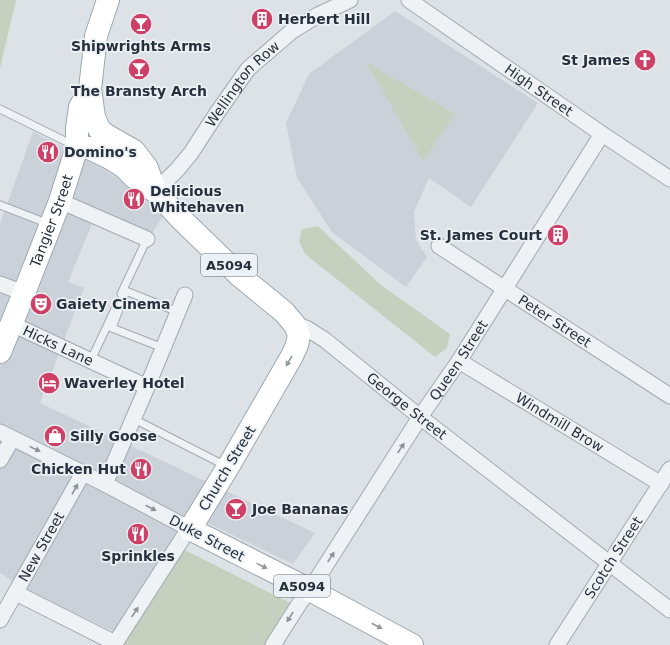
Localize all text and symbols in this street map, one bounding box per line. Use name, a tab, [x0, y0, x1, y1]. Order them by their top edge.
building icon: Herbert Hill	[249, 6, 275, 32]
bar icon: Shipwrights Arms	[128, 11, 154, 37]
place label: Herbert Hill	[278, 11, 370, 27]
place label: Shipwrights Arms	[71, 38, 211, 54]
street label: Wellington Row	[202, 38, 283, 130]
church icon: St James	[632, 47, 658, 73]
place label: St James	[561, 52, 630, 68]
bar icon: The Bransty Arch	[126, 56, 152, 82]
street label: High Street	[502, 61, 576, 120]
place label: The Bransty Arch	[71, 83, 207, 99]
restaurant icon: Domino's	[35, 139, 61, 165]
place label: Domino's	[64, 144, 137, 160]
street label: Tangier Street	[27, 172, 76, 270]
place label: Delicious Whitehaven	[150, 183, 244, 215]
restaurant icon: Delicious Whitehaven	[121, 186, 147, 212]
building icon: St. James Court	[545, 222, 571, 248]
place label: St. James Court	[420, 227, 542, 243]
road number: A5094	[201, 254, 257, 276]
theatre icon: Gaiety Cinema	[28, 291, 54, 317]
street label: Peter Street	[515, 292, 595, 351]
place label: Gaiety Cinema	[56, 296, 171, 312]
street label: Queen Street	[426, 317, 491, 403]
street label: Hicks Lane	[20, 322, 96, 369]
one-way arrow	[286, 355, 293, 367]
street label: George Street	[364, 369, 451, 443]
hotel icon: Waverley Hotel	[36, 370, 62, 396]
place label: Waverley Hotel	[64, 375, 185, 391]
street label: Windmill Brow	[513, 390, 607, 455]
street label: Church Street	[195, 422, 259, 513]
shop icon: Silly Goose	[42, 423, 68, 449]
place label: Silly Goose	[70, 428, 157, 444]
one-way arrow	[397, 443, 405, 453]
one-way arrow	[29, 446, 41, 453]
restaurant icon: Chicken Hut	[128, 456, 154, 482]
place label: Chicken Hut	[31, 461, 126, 477]
one-way arrow	[71, 483, 78, 495]
bar icon: Joe Bananas	[223, 496, 249, 522]
place label: Joe Bananas	[251, 501, 348, 517]
one-way arrow	[145, 505, 157, 512]
street label: New Street	[15, 509, 68, 585]
street label: Duke Street	[167, 511, 248, 565]
street label: Scotch Street	[581, 513, 646, 601]
restaurant icon: Sprinkles	[125, 521, 151, 547]
place label: Sprinkles	[101, 548, 175, 564]
one-way arrow	[327, 552, 335, 562]
one-way arrow	[256, 563, 268, 569]
road number: A5094	[274, 575, 330, 597]
one-way arrow	[131, 607, 139, 617]
one-way arrow	[287, 611, 294, 623]
one-way arrow	[371, 623, 383, 630]

